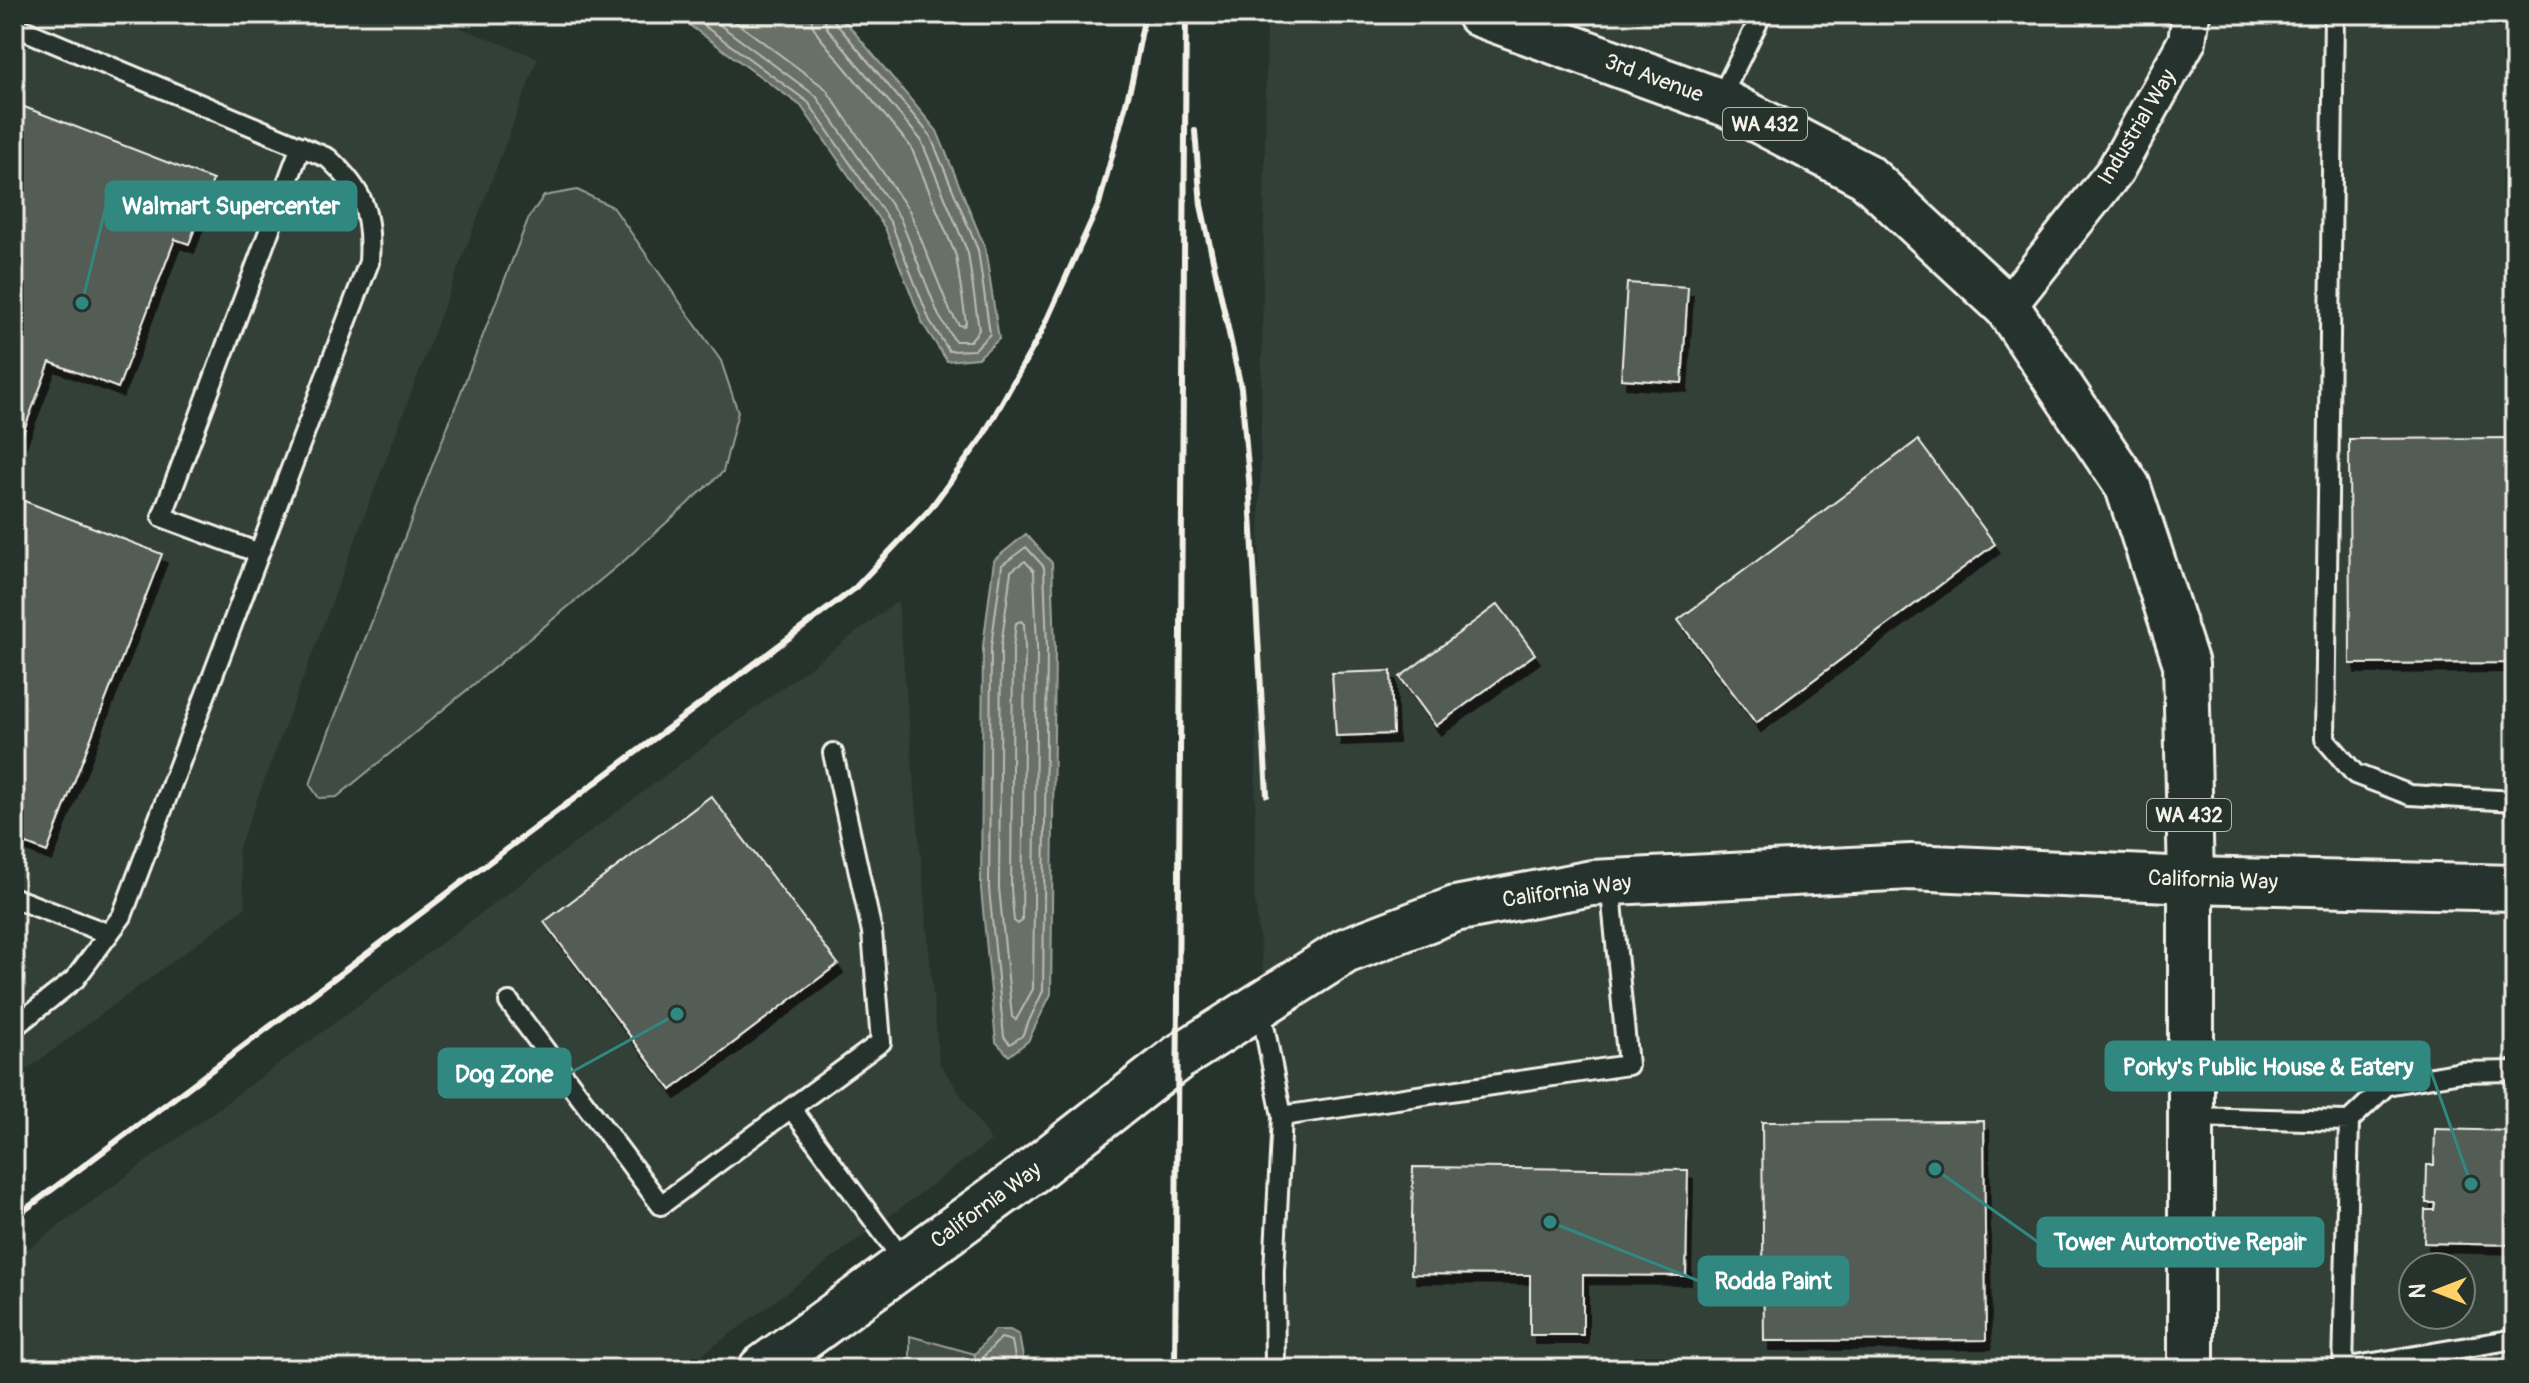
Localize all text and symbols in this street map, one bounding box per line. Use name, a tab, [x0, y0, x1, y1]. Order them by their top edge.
street label: 3rd Avenue	[1601, 47, 1707, 109]
street label: Industrial Way	[2092, 64, 2182, 190]
road number: WA 432	[1723, 108, 1807, 140]
callout: Walmart Supercenter	[106, 182, 356, 230]
text: Walmart Supercenter	[122, 192, 340, 221]
road number: WA 432	[2147, 799, 2231, 831]
street label: California Way	[2148, 864, 2278, 896]
street label: California Way	[1501, 868, 1633, 914]
callout: Porky's Public House & Eatery	[2106, 1042, 2429, 1090]
callout: Dog Zone	[439, 1049, 570, 1097]
text: Porky's Public House & Eatery	[2122, 1053, 2414, 1082]
text: Dog Zone	[455, 1060, 555, 1089]
street label: California Way	[925, 1155, 1047, 1255]
callout: Tower Automotive Repair	[2038, 1218, 2323, 1266]
text: Tower Automotive Repair	[2053, 1228, 2307, 1257]
north arrow	[2397, 1251, 2477, 1331]
callout: Rodda Paint	[1699, 1257, 1848, 1305]
text: Rodda Paint	[1714, 1267, 1833, 1296]
text: N	[2404, 1283, 2432, 1298]

